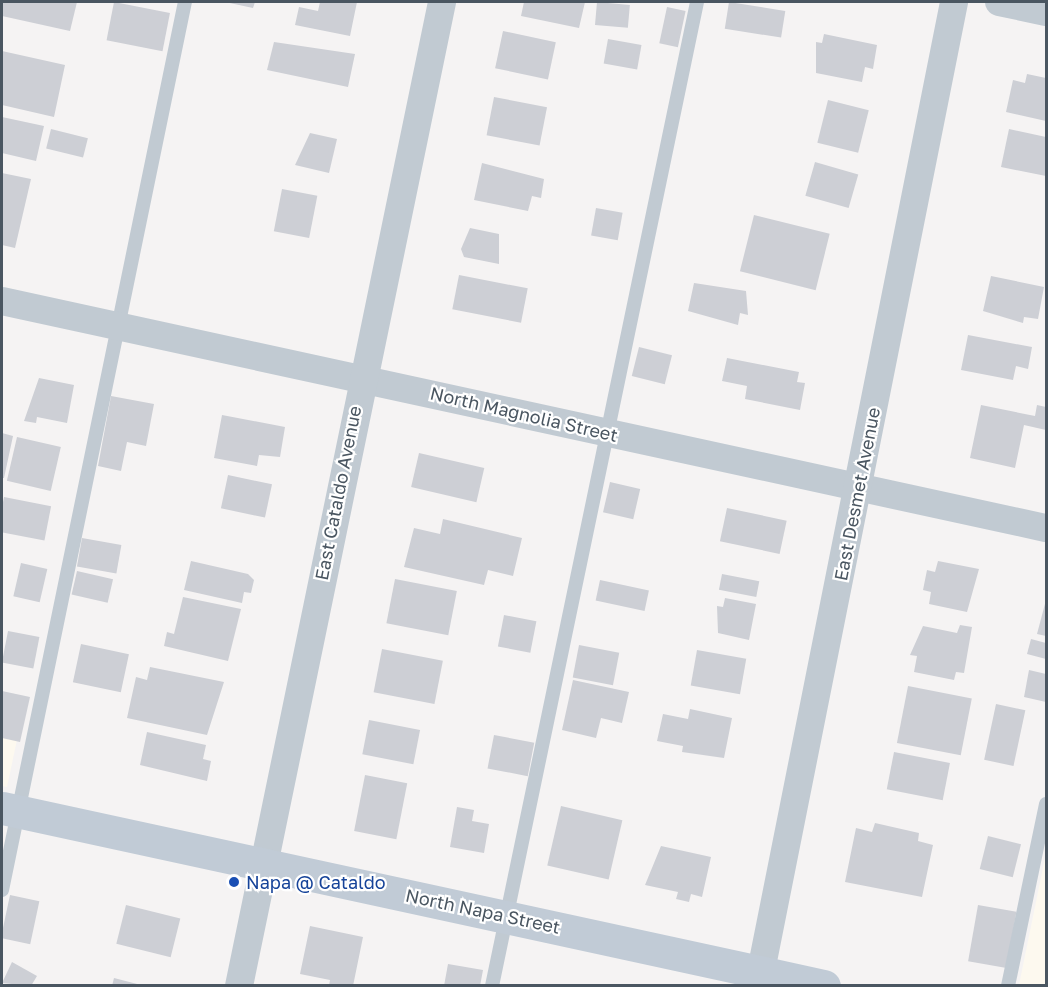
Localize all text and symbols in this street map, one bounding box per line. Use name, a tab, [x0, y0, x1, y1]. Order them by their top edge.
street label: North Magnolia Street	[428, 382, 620, 446]
street label: East Cataldo Avenue	[310, 404, 366, 582]
street label: East Desmet Avenue	[830, 405, 884, 583]
place label: Napa @ Cataldo	[246, 871, 385, 893]
marker: Napa @ Cataldo	[227, 875, 241, 889]
street label: North Napa Street	[404, 884, 562, 938]

